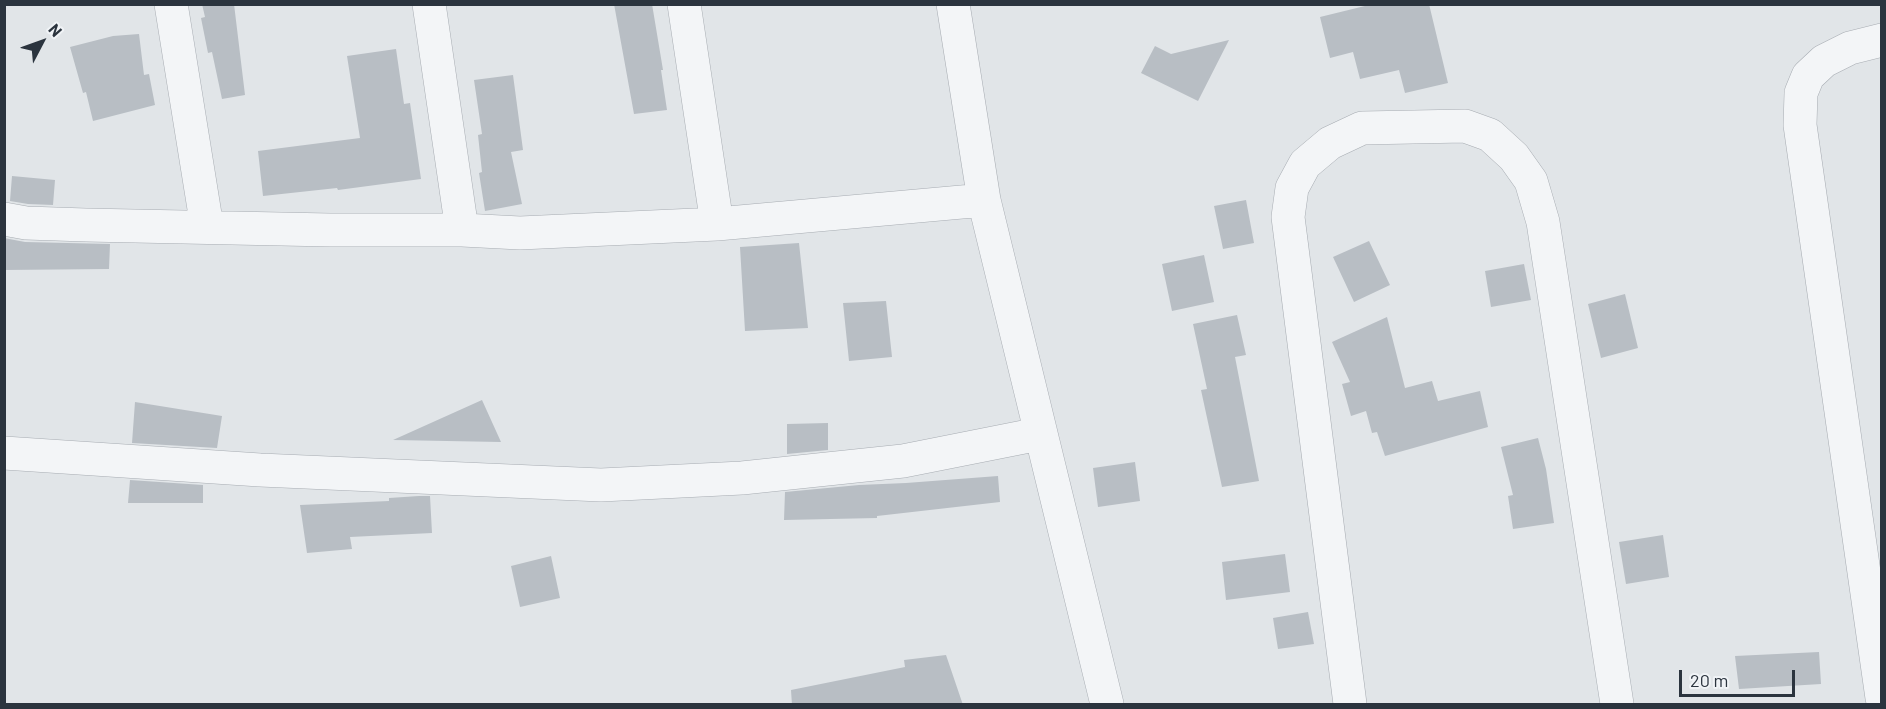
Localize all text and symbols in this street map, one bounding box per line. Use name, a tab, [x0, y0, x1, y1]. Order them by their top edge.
north arrow	[12, 12, 72, 72]
text: N	[45, 20, 67, 40]
scale bar	[1682, 658, 1798, 696]
text: 20 m	[1690, 669, 1728, 691]

